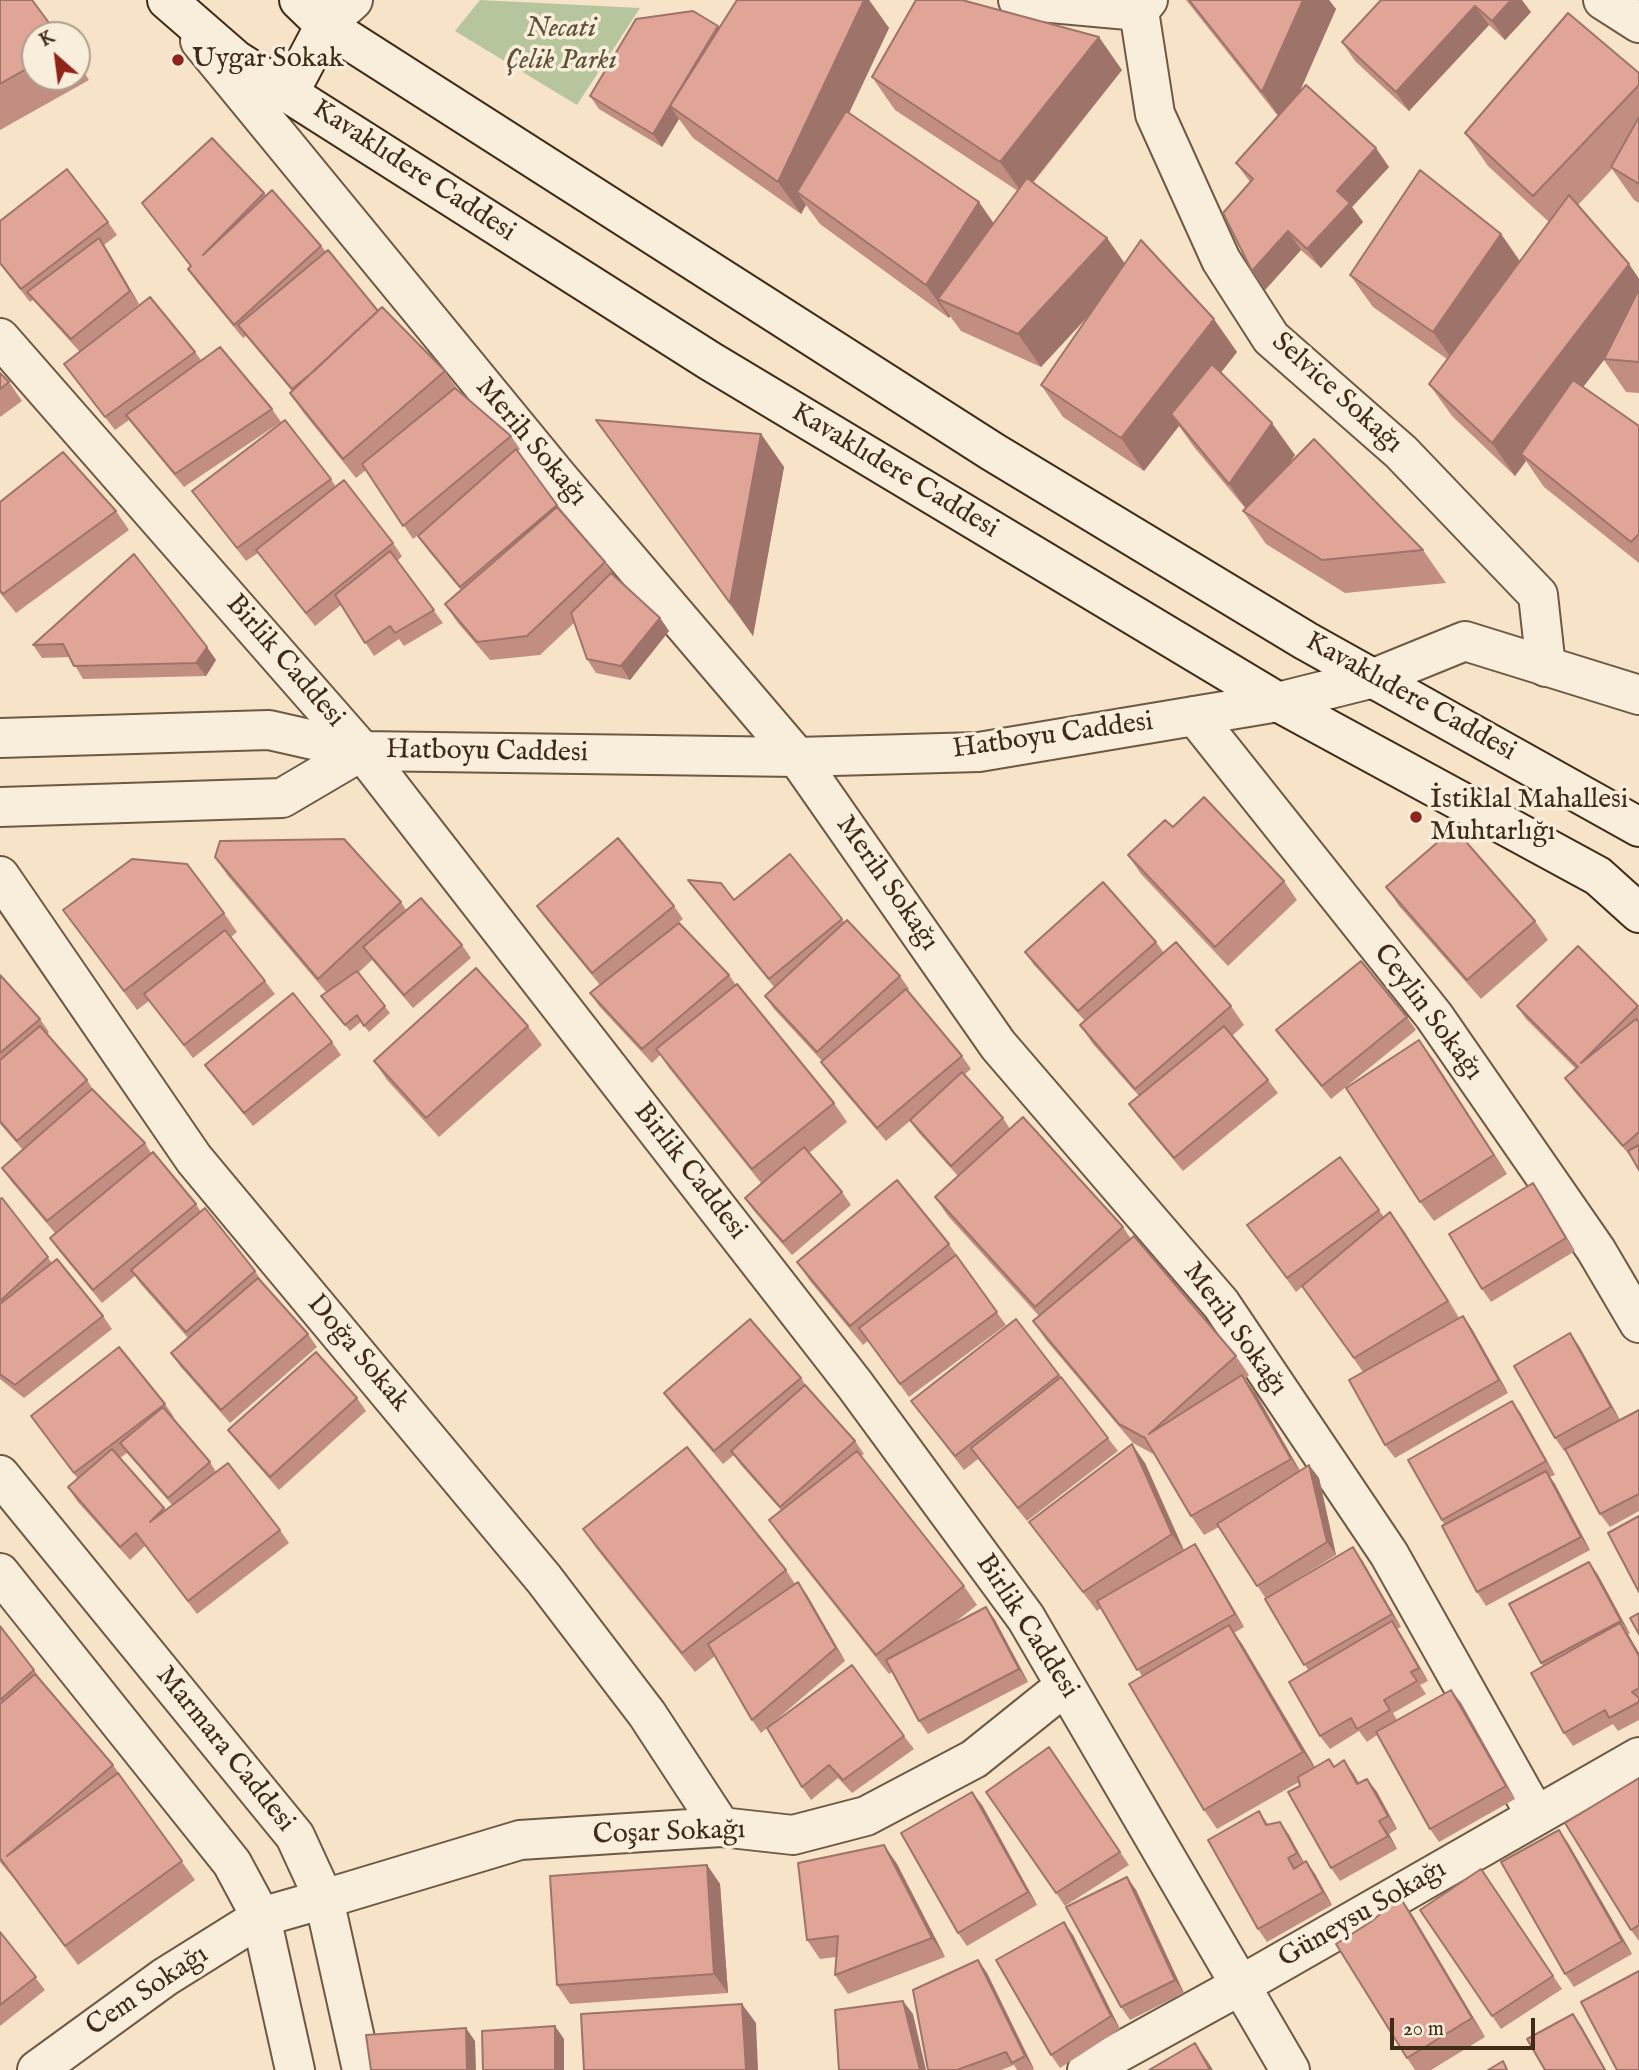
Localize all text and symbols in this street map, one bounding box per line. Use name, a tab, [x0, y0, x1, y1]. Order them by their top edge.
park label: Necati Çelik Parkı	[505, 13, 617, 79]
north arrow	[21, 21, 91, 91]
text: K	[35, 25, 59, 53]
place label: Uygar Sokak	[192, 43, 344, 77]
marker: Uygar Sokak	[170, 52, 186, 68]
street label: Kavaklıdere Caddesi	[305, 94, 521, 250]
street label: Selvice Sokağı	[1264, 327, 1408, 461]
street label: Merih Sokağı	[467, 372, 593, 514]
street label: Kavaklıdere Caddesi	[784, 397, 1004, 547]
street label: Birlik Caddesi	[217, 589, 351, 735]
street label: Kavaklıdere Caddesi	[1299, 626, 1521, 770]
street label: Hatboyu Caddesi	[951, 706, 1155, 768]
street label: Hatboyu Caddesi	[386, 734, 588, 772]
place label: İstiklal Mahallesi Muhtarlığı	[1430, 784, 1628, 850]
marker: İstiklal Mahallesi Muhtarlığı	[1408, 809, 1424, 825]
street label: Merih Sokağı	[827, 810, 945, 958]
street label: Ceylin Sokağı	[1365, 938, 1489, 1088]
street label: Birlik Caddesi	[625, 1097, 753, 1247]
street label: Merih Sokağı	[1174, 1257, 1294, 1403]
street label: Doğa Sokak	[298, 1289, 416, 1419]
street label: Birlik Caddesi	[967, 1549, 1085, 1705]
street label: Marmara Caddesi	[147, 1661, 301, 1839]
street label: Coşar Sokağı	[592, 1815, 746, 1853]
street label: Güneysu Sokağı	[1273, 1853, 1453, 1977]
street label: Cem Sokağı	[81, 1939, 215, 2045]
scale bar	[1394, 2004, 1539, 2048]
text: 20 m	[1403, 2016, 1444, 2043]

